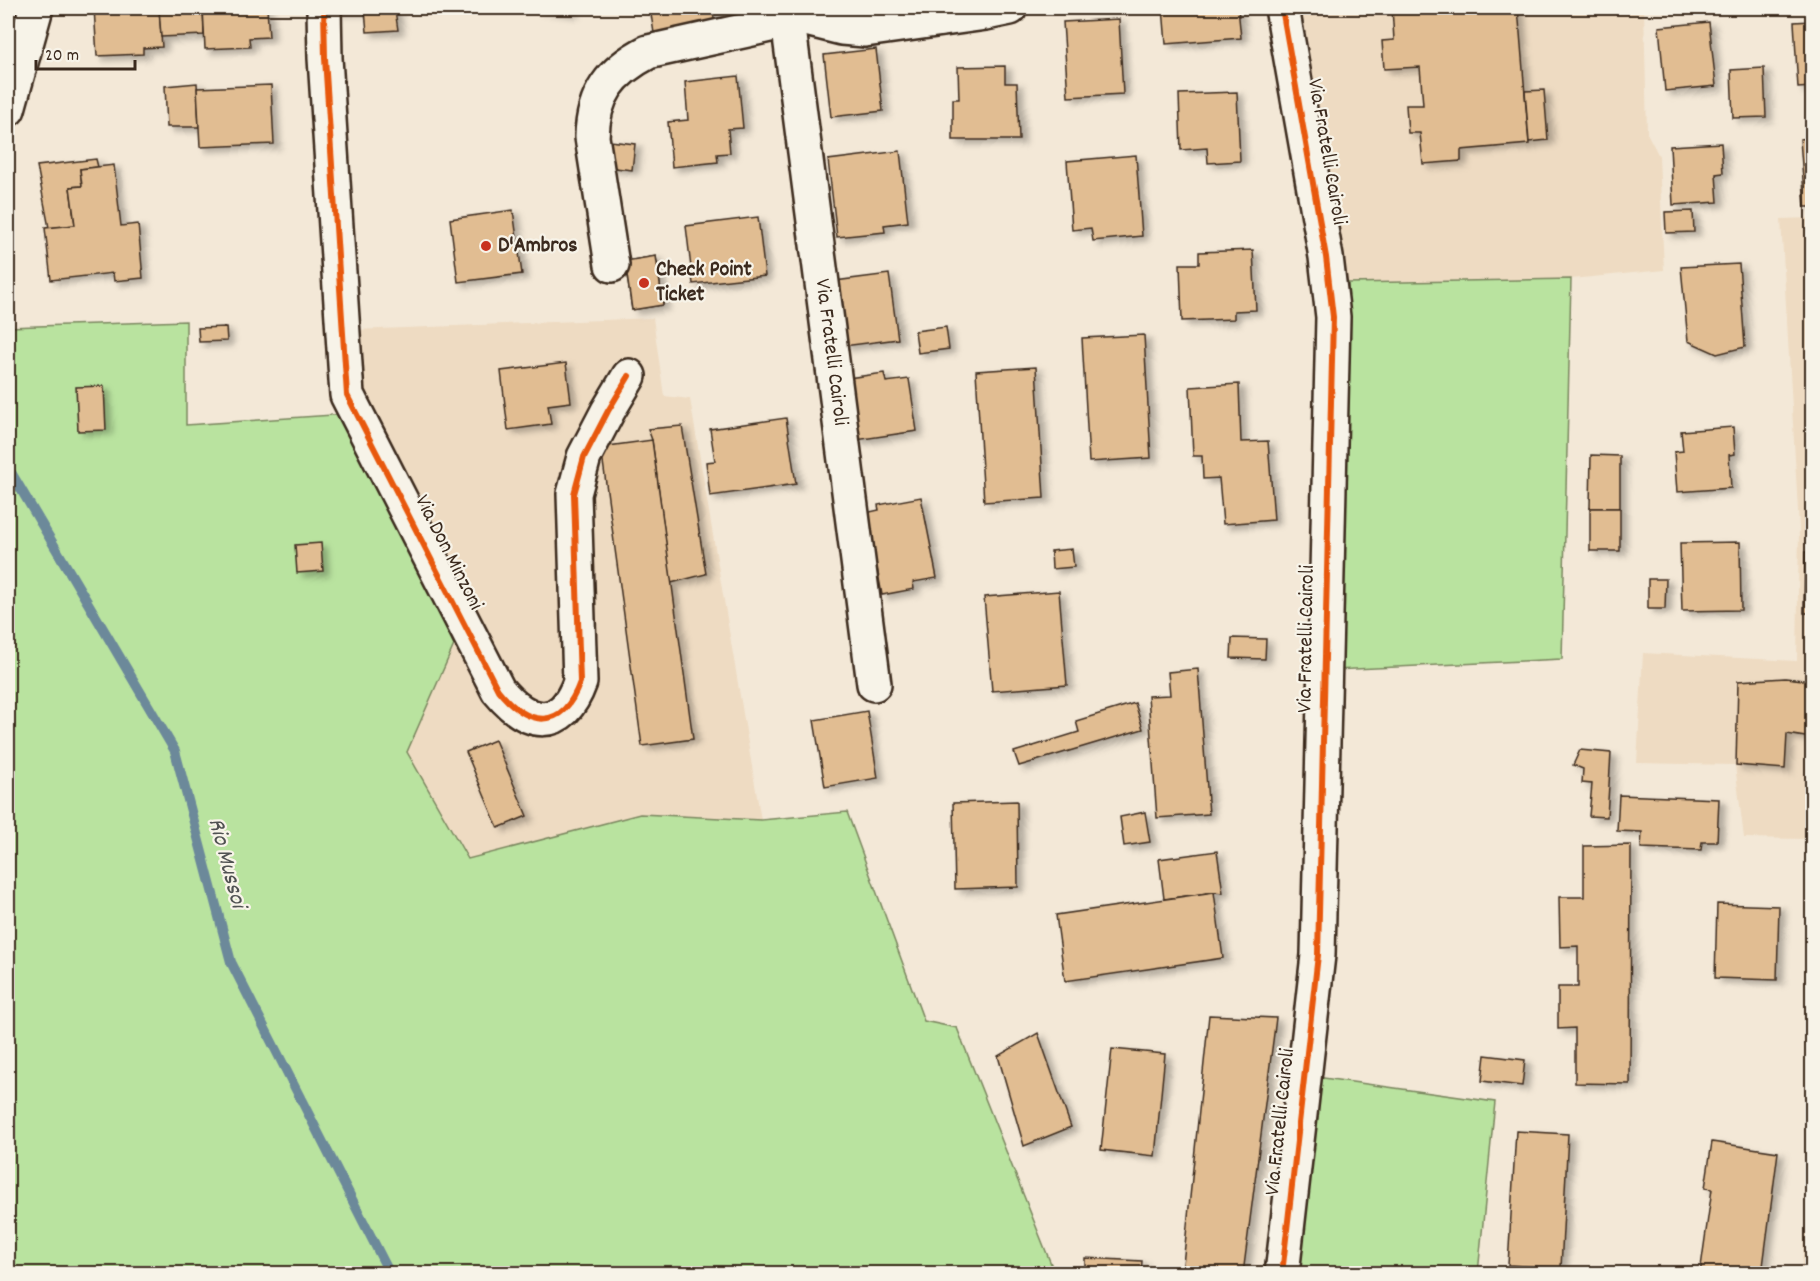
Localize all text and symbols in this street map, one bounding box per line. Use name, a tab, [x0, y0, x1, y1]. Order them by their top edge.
scale bar	[36, 33, 135, 71]
text: 20 m	[45, 44, 79, 69]
street label: Via Fratelli Cairoli	[1298, 76, 1354, 228]
place label: D'Ambros	[498, 231, 578, 262]
marker: D'Ambros	[479, 239, 493, 253]
place label: Check Point Ticket	[656, 255, 752, 311]
marker: Check Point Ticket	[637, 276, 651, 290]
street label: Via Fratelli Cairoli	[806, 277, 856, 428]
street label: Via Don Minzoni	[406, 490, 490, 616]
street label: Via Fratelli Cairoli	[1290, 565, 1324, 713]
water label: Rio Mussoi	[198, 814, 255, 915]
street label: Via Fratelli Cairoli	[1258, 1047, 1304, 1197]

